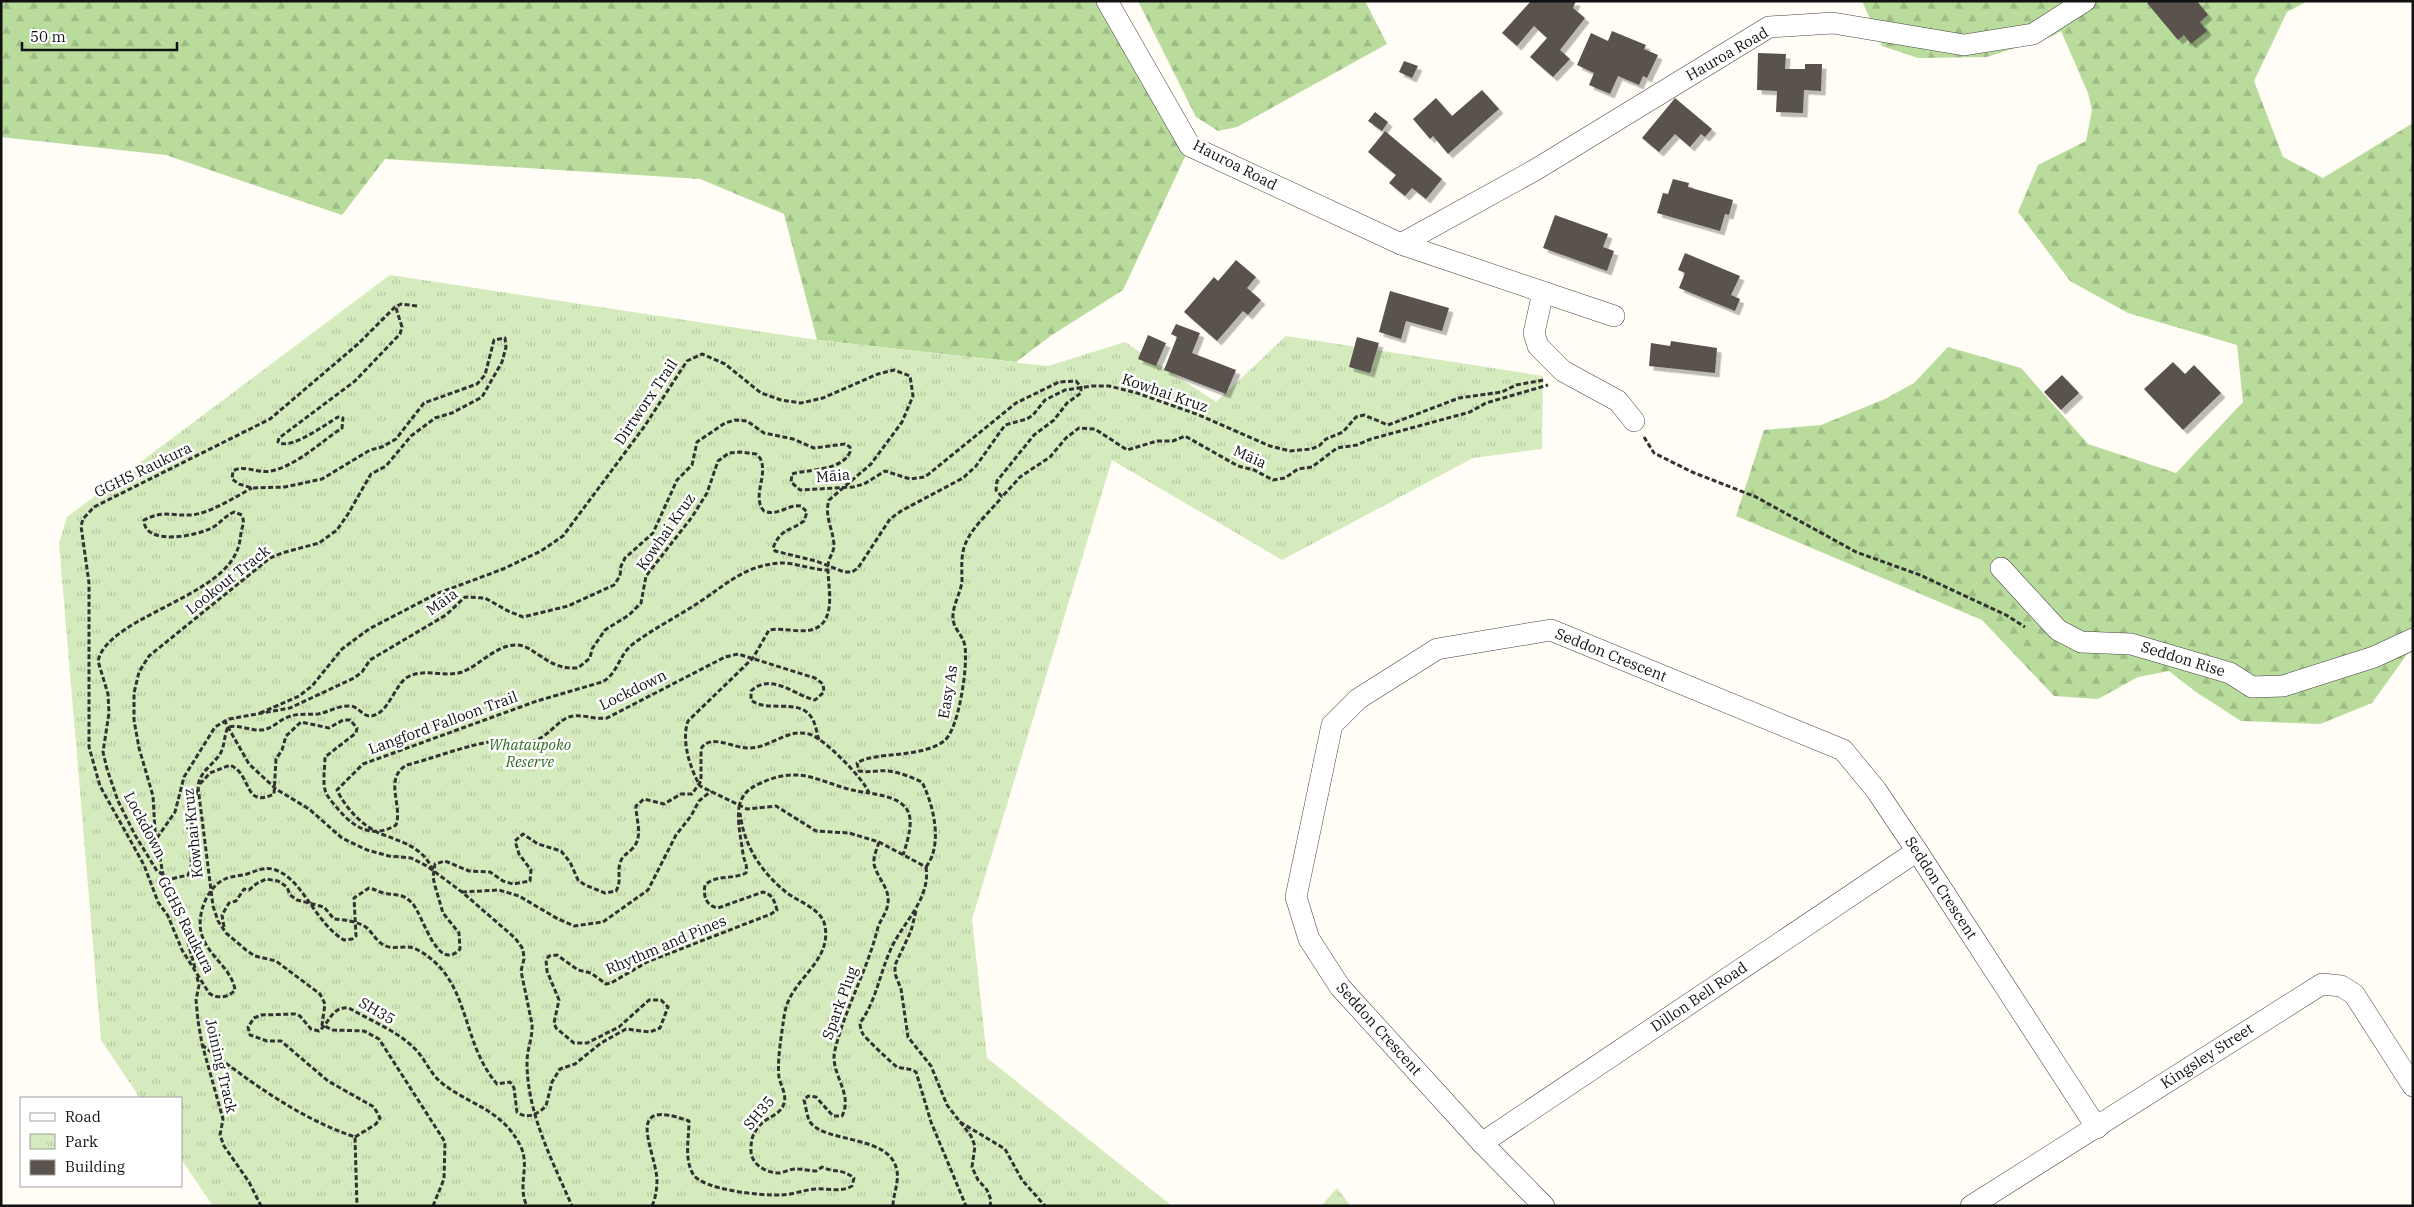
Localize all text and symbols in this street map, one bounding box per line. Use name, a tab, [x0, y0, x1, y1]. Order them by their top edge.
scale bar	[22, 20, 178, 52]
street label: Hauroa Road	[1682, 22, 1771, 85]
text: 50 m	[30, 27, 66, 46]
street label: Hauroa Road	[1190, 135, 1280, 194]
street label: Dirtworx Trail	[610, 355, 681, 448]
street label: Kowhai Kruz	[1119, 369, 1211, 416]
street label: GGHS Raukura	[91, 438, 195, 501]
street label: Māia	[1231, 441, 1270, 472]
street label: Māia	[815, 465, 851, 486]
street label: Kowhai Kruz	[632, 489, 699, 574]
street label: Lookout Track	[182, 541, 274, 618]
street label: Māia	[422, 584, 461, 619]
street label: Seddon Crescent	[1553, 623, 1670, 686]
street label: Seddon Rise	[2139, 637, 2228, 680]
street label: Easy As	[933, 664, 962, 720]
street label: Lockdown	[596, 665, 670, 714]
street label: Langford Falloon Trail	[366, 687, 520, 758]
park label: Whataupoko Reserve	[489, 735, 571, 771]
street label: Kowhai Kruz	[178, 787, 207, 879]
street label: Lockdown	[120, 788, 171, 862]
street label: Seddon Crescent	[1901, 833, 1982, 943]
street label: GGHS Raukura	[154, 873, 219, 976]
street label: Rhythm and Pines	[603, 911, 729, 979]
street label: Dillon Bell Road	[1647, 957, 1751, 1036]
street label: Spark Plug	[818, 964, 862, 1042]
street label: Seddon Crescent	[1333, 978, 1426, 1079]
street label: SH35	[356, 993, 399, 1028]
street label: Joining Track	[201, 1017, 242, 1115]
street label: Kingsley Street	[2157, 1019, 2257, 1093]
street label: SH35	[739, 1092, 778, 1134]
legend	[20, 1097, 182, 1187]
text: Road	[65, 1107, 101, 1126]
text: Park	[65, 1132, 98, 1151]
text: Building	[65, 1157, 125, 1176]

